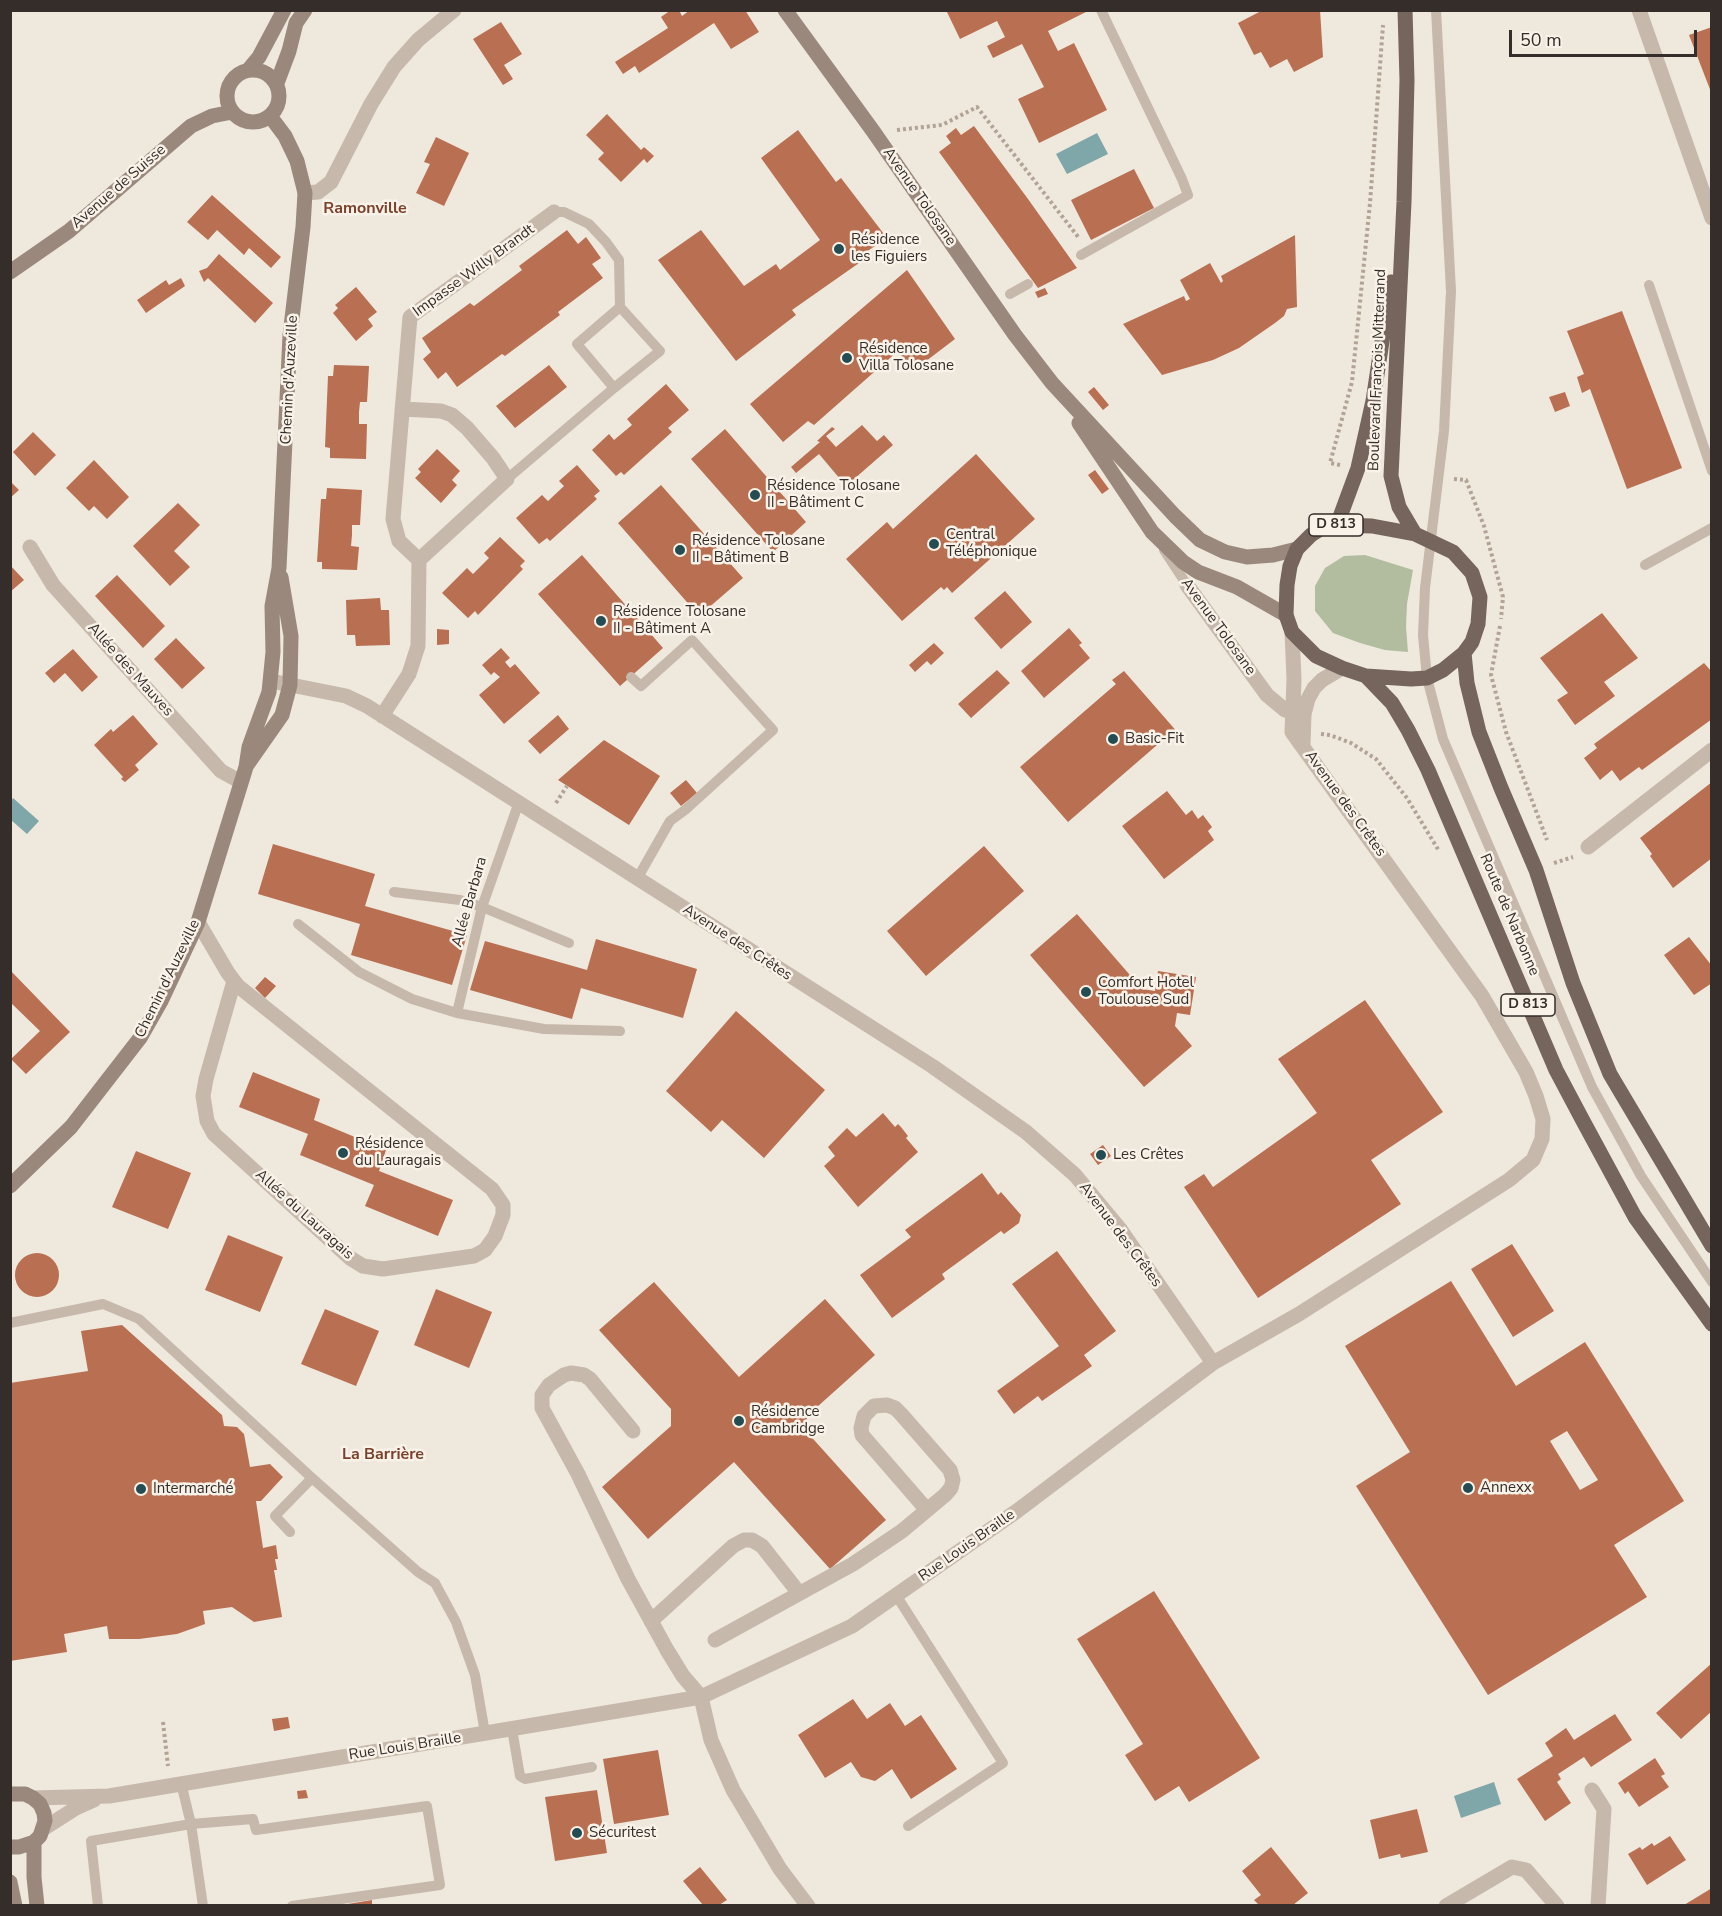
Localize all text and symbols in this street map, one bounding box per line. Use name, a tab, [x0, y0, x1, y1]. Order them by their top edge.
scale bar	[1512, 18, 1700, 56]
text: 50 m	[1520, 28, 1562, 52]
street label: Avenue de Suisse	[68, 141, 170, 233]
street label: Avenue Tolosane	[879, 145, 959, 249]
district label: Ramonville	[323, 199, 407, 219]
street label: Impasse Willy Brandt	[410, 221, 538, 321]
place label: Résidence les Figuiers	[851, 231, 927, 266]
marker: Résidence les Figuiers	[832, 242, 846, 256]
street label: Boulevard François Mitterrand	[1365, 269, 1391, 471]
street label: Chemin d'Auzeville	[278, 315, 302, 445]
place label: Résidence Villa Tolosane	[859, 340, 954, 375]
marker: Résidence Villa Tolosane	[840, 351, 854, 365]
place label: Résidence Tolosane II - Bâtiment C	[767, 477, 900, 512]
marker: Résidence Tolosane II - Bâtiment C	[748, 488, 762, 502]
road number: D 813	[1309, 514, 1363, 536]
place label: Central Téléphonique	[946, 526, 1037, 561]
place label: Résidence Tolosane II - Bâtiment B	[692, 532, 825, 567]
marker: Central Téléphonique	[927, 537, 941, 551]
marker: Résidence Tolosane II - Bâtiment B	[673, 543, 687, 557]
street label: Avenue Tolosane	[1177, 575, 1259, 679]
place label: Résidence Tolosane II - Bâtiment A	[613, 603, 746, 638]
marker: Résidence Tolosane II - Bâtiment A	[594, 614, 608, 628]
street label: Allée des Mauves	[83, 620, 177, 720]
place label: Basic-Fit	[1125, 730, 1184, 748]
marker: Basic-Fit	[1106, 732, 1120, 746]
street label: Avenue des Crêtes	[1301, 748, 1389, 860]
street label: Route de Narbonne	[1475, 851, 1543, 979]
street label: Allée Barbara	[449, 855, 491, 949]
street label: Avenue des Crêtes	[679, 901, 795, 985]
street label: Chemin d'Auzeville	[132, 917, 204, 1041]
place label: Comfort Hotel Toulouse Sud	[1098, 974, 1194, 1009]
marker: Comfort Hotel Toulouse Sud	[1079, 985, 1093, 999]
road number: D 813	[1501, 994, 1555, 1016]
place label: Résidence du Lauragais	[355, 1135, 441, 1170]
marker: Résidence du Lauragais	[336, 1146, 350, 1160]
place label: Les Crêtes	[1113, 1146, 1184, 1164]
marker: Les Crêtes	[1094, 1148, 1108, 1162]
street label: Allée du Lauragais	[251, 1166, 357, 1264]
street label: Avenue des Crêtes	[1075, 1179, 1165, 1291]
place label: Résidence Cambridge	[751, 1403, 825, 1438]
marker: Résidence Cambridge	[732, 1414, 746, 1428]
district label: La Barrière	[342, 1445, 424, 1465]
place label: Annexx	[1480, 1479, 1532, 1497]
place label: Intermarché	[153, 1480, 233, 1498]
marker: Annexx	[1461, 1481, 1475, 1495]
marker: Intermarché	[134, 1482, 148, 1496]
street label: Rue Louis Braille	[915, 1506, 1019, 1586]
street label: Rue Louis Braille	[348, 1729, 462, 1765]
place label: Sécuritest	[589, 1824, 656, 1842]
marker: Sécuritest	[570, 1826, 584, 1840]

